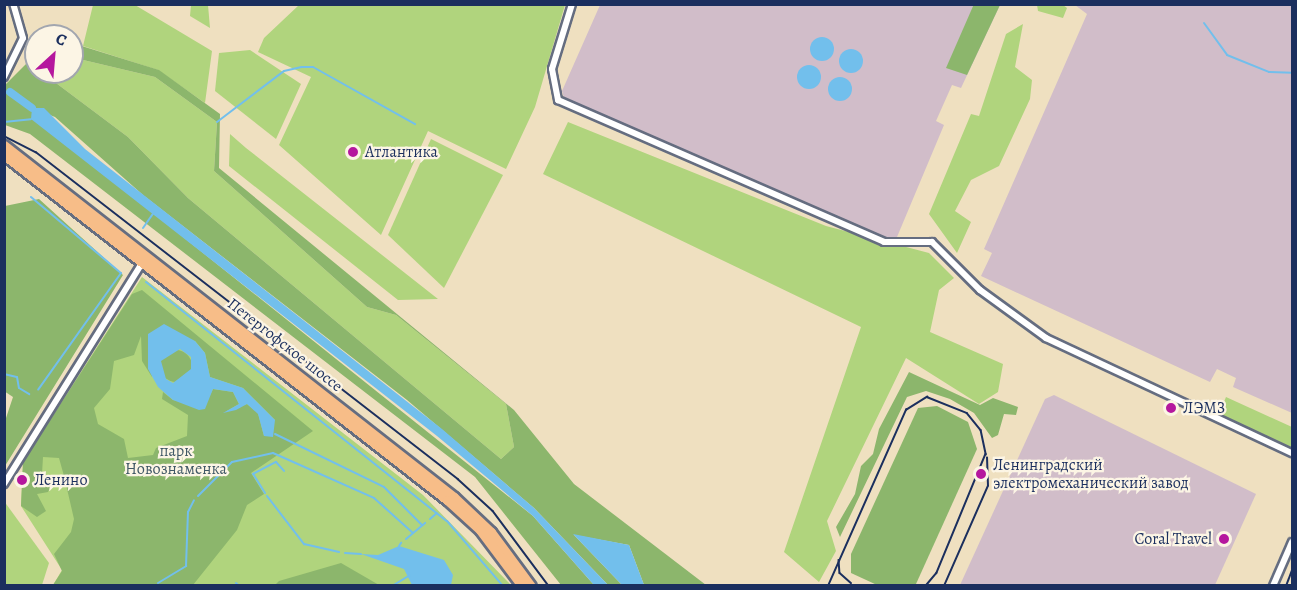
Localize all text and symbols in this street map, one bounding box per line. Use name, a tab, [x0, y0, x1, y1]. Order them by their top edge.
north arrow	[24, 24, 84, 84]
text: С	[52, 28, 70, 52]
place label: Атлантика	[365, 142, 438, 162]
marker: Атлантика	[346, 145, 360, 159]
street label: Петергофское шоссе	[224, 294, 346, 396]
place label: ЛЭМЗ	[1183, 398, 1225, 418]
marker: ЛЭМЗ	[1164, 401, 1178, 415]
park label: парк Новознаменка	[125, 441, 227, 479]
place label: Ленинградский электромеханический завод	[993, 455, 1189, 493]
marker: Ленинградский электромеханический завод	[974, 467, 988, 481]
place label: Ленино	[34, 470, 87, 490]
marker: Ленино	[15, 473, 29, 487]
place label: Coral Travel	[1135, 529, 1212, 549]
marker: Coral Travel	[1217, 532, 1231, 546]

